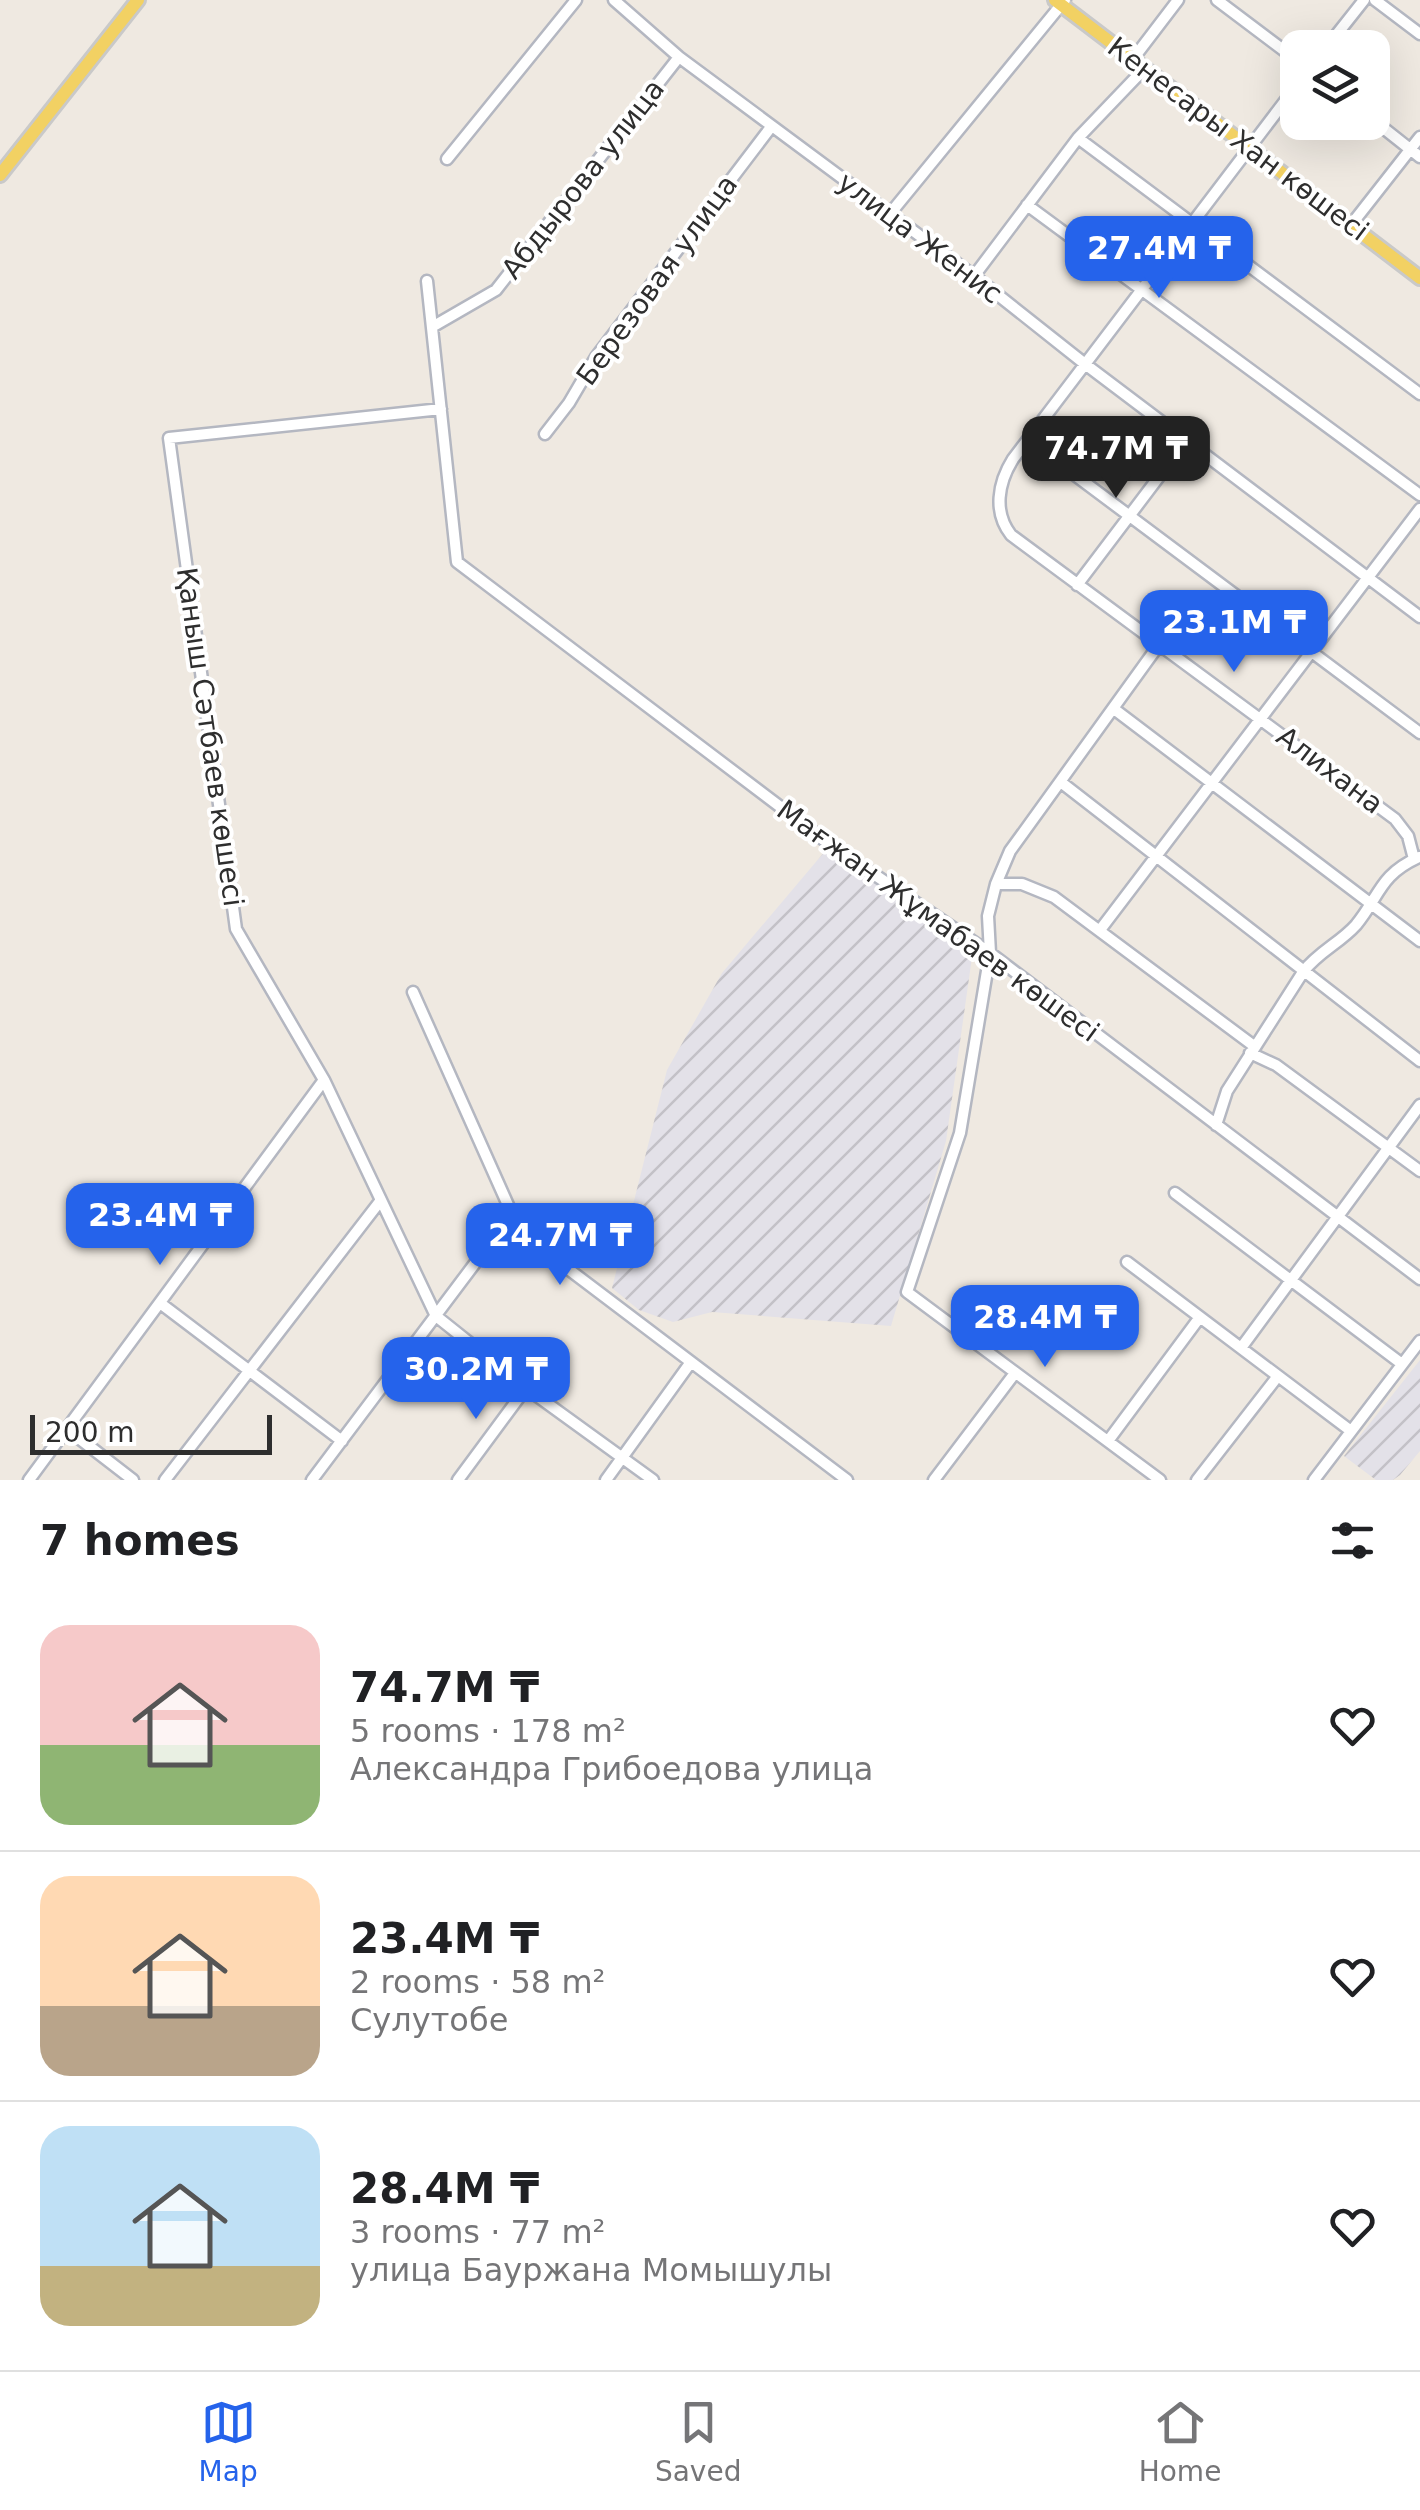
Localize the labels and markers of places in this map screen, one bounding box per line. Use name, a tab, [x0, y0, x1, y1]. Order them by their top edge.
pin: 27.4M ₸	[1067, 216, 1251, 301]
pin: 74.7M ₸	[1024, 416, 1208, 501]
pin: 23.1M ₸	[1142, 590, 1326, 675]
pin: 23.4M ₸	[68, 1183, 252, 1268]
pin: 24.7M ₸	[468, 1203, 652, 1288]
pin: 28.4M ₸	[953, 1285, 1137, 1370]
pin: 30.2M ₸	[384, 1337, 568, 1422]

